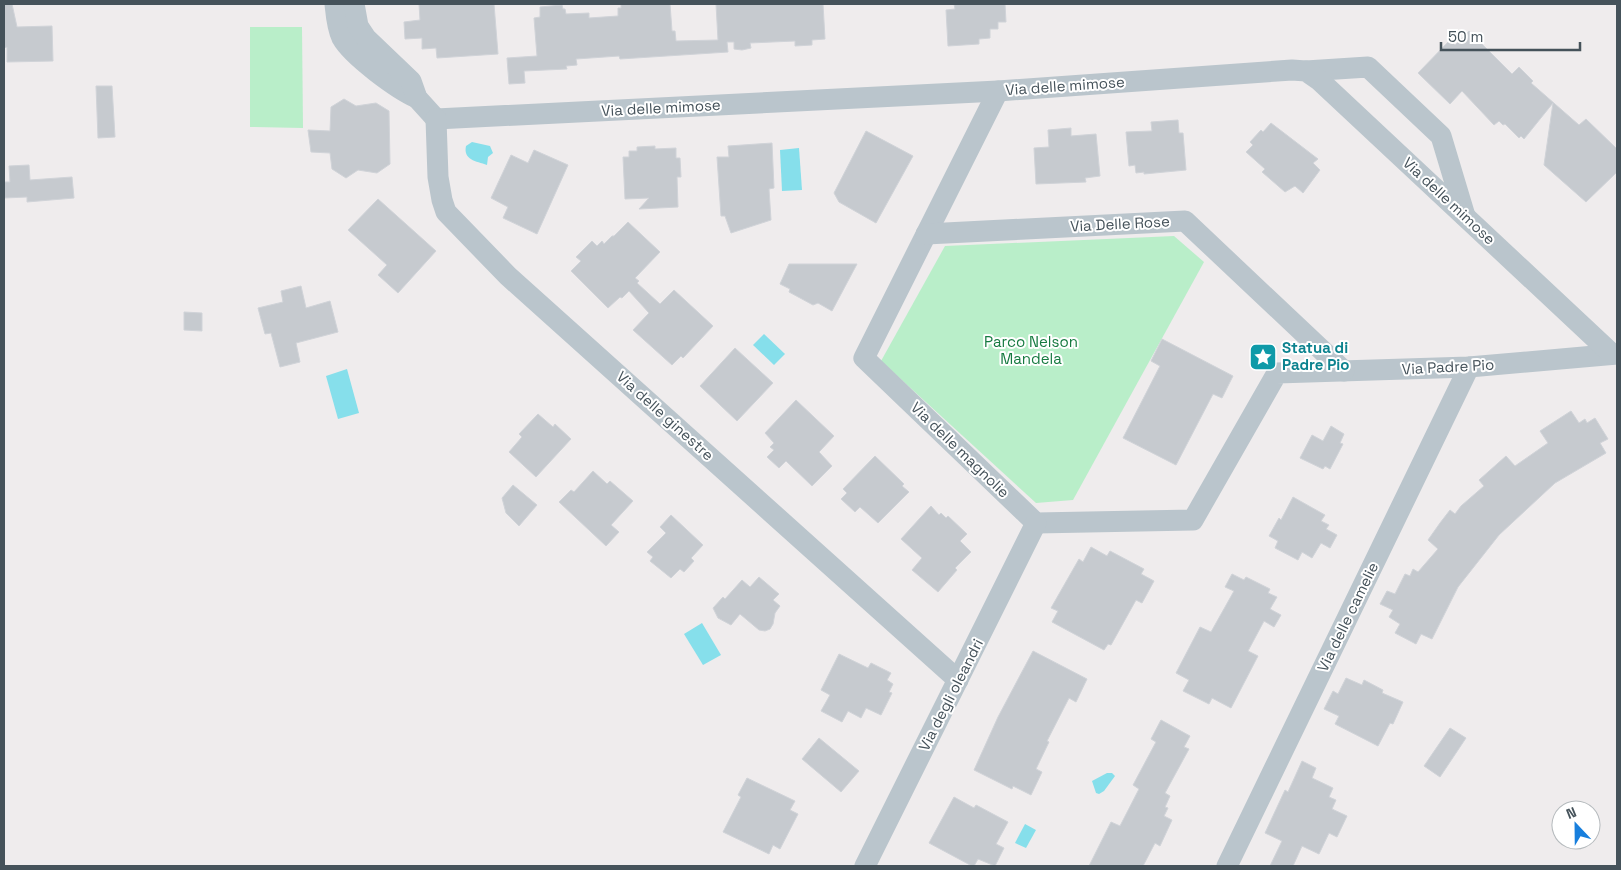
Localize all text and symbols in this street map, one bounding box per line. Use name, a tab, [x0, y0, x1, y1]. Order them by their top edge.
scale bar	[1441, 20, 1580, 52]
text: 50 m	[1448, 27, 1483, 46]
street label: Via delle mimose	[1005, 72, 1125, 99]
street label: Via delle mimose	[601, 95, 721, 120]
street label: Via delle mimose	[1399, 153, 1500, 248]
street label: Via Delle Rose	[1070, 211, 1170, 236]
park label: Parco Nelson Mandela	[984, 332, 1078, 368]
place label: Statua di Padre Pio	[1282, 338, 1349, 374]
place icon: Statua di Padre Pio	[1248, 342, 1278, 372]
street label: Via Padre Pio	[1401, 355, 1495, 378]
street label: Via delle ginestre	[613, 367, 718, 464]
street label: Via delle magnolie	[907, 398, 1014, 502]
street label: Via delle camelie	[1313, 559, 1382, 675]
street label: Via degli oleandri	[914, 635, 987, 754]
north arrow	[1551, 800, 1601, 850]
text: N	[1563, 803, 1579, 823]

